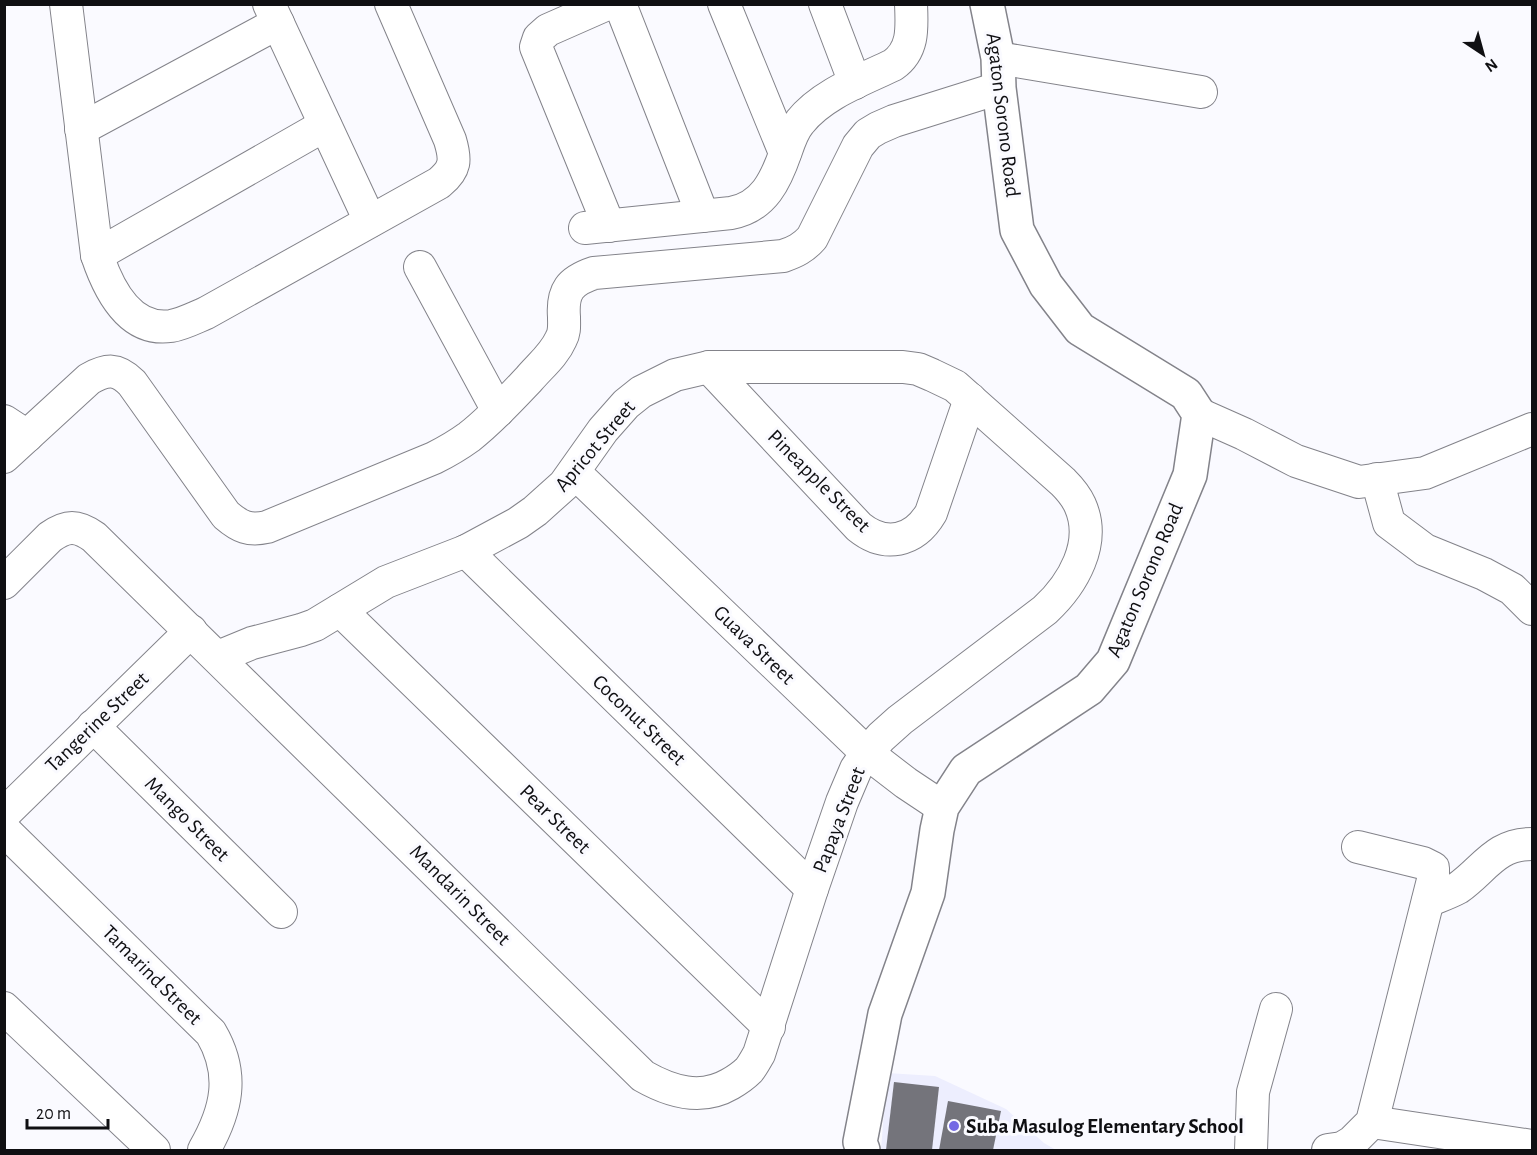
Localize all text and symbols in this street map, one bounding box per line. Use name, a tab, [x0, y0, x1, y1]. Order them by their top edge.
north arrow	[1453, 24, 1513, 84]
street label: Agaton Sorono Road	[982, 32, 1024, 199]
text: N	[1482, 56, 1500, 75]
street label: Apricot Street	[551, 396, 639, 496]
street label: Pineapple Street	[764, 426, 874, 536]
street label: Agaton Sorono Road	[1103, 500, 1187, 660]
street label: Guava Street	[709, 602, 799, 689]
street label: Tangerine Street	[41, 668, 153, 776]
street label: Coconut Street	[588, 671, 690, 769]
street label: Papaya Street	[809, 764, 869, 876]
street label: Mango Street	[141, 773, 234, 866]
street label: Pear Street	[516, 781, 594, 858]
street label: Mandarin Street	[406, 841, 515, 950]
street label: Tamarind Street	[98, 921, 206, 1029]
scale bar	[27, 1092, 108, 1130]
text: 20 m	[36, 1105, 71, 1123]
place label: Suba Masulog Elementary School	[966, 1116, 1244, 1137]
marker: Suba Masulog Elementary School	[947, 1119, 961, 1133]

